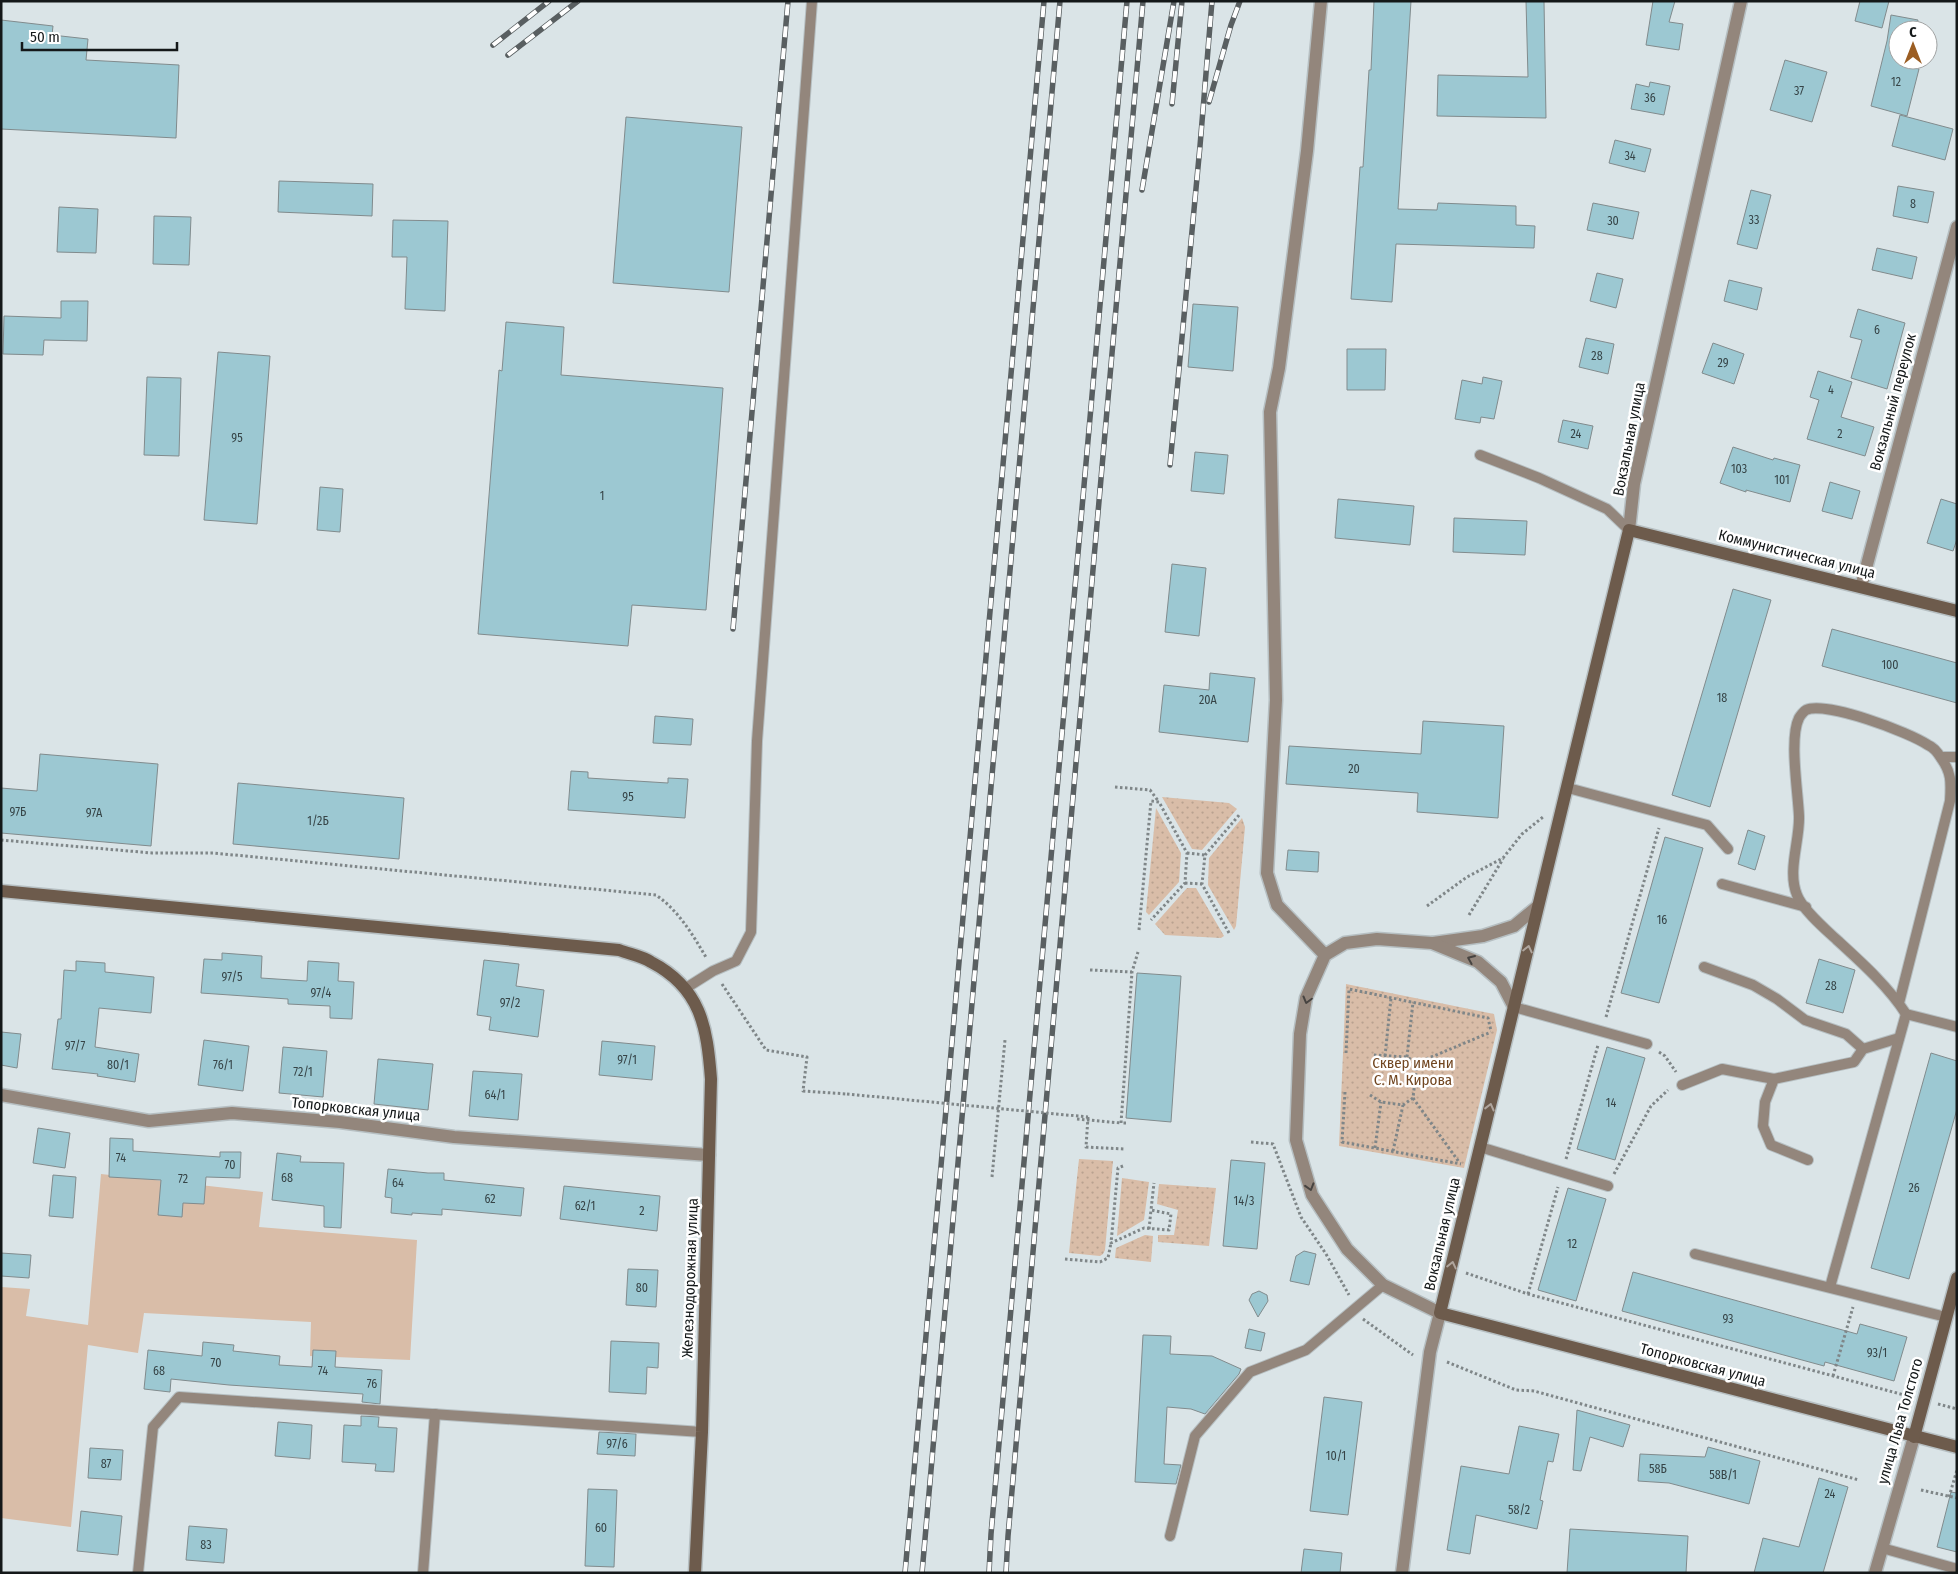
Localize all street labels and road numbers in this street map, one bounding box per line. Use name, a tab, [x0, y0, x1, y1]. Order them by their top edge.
street label: Вокзальный переулок	[1866, 332, 1920, 472]
street label: Вокзальная улица	[1609, 381, 1649, 497]
street label: Коммунистическая улица	[1717, 526, 1877, 582]
street label: Топорковская улица	[291, 1093, 421, 1125]
street label: Вокзальная улица	[1420, 1176, 1464, 1292]
street label: Железнодорожная улица	[678, 1198, 702, 1358]
street label: Топорковская улица	[1638, 1340, 1768, 1390]
street label: улица Льва Толстого	[1873, 1356, 1927, 1486]

